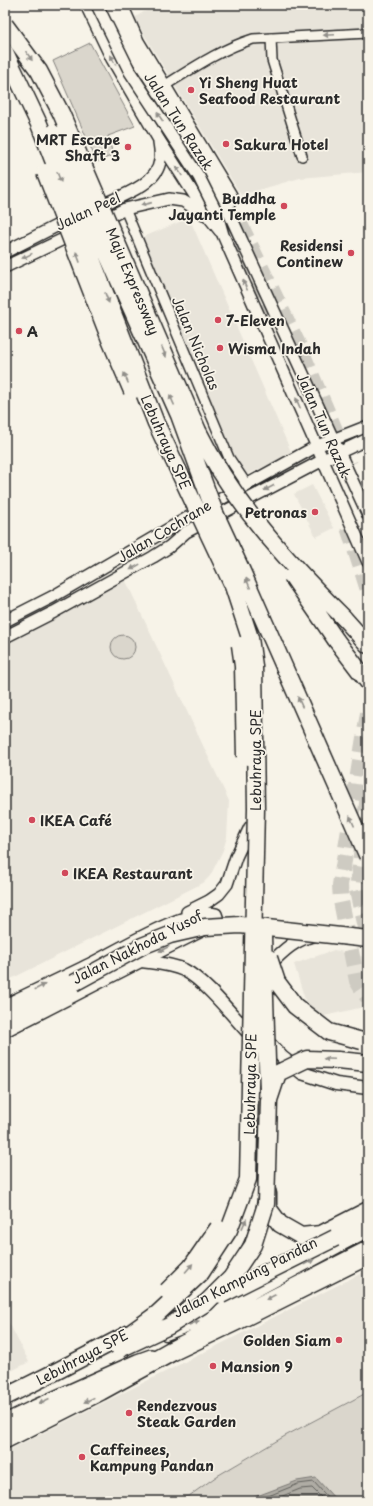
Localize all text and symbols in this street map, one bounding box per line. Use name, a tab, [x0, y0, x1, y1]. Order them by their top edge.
one-way arrow	[323, 32, 335, 39]
one-way arrow	[25, 51, 33, 61]
one-way arrow	[109, 54, 116, 66]
street label: Jalan Tun Razak	[139, 68, 219, 174]
place label: Yi Sheng Huat Seafood Restaurant	[199, 72, 340, 109]
marker: Yi Sheng Huat Seafood Restaurant	[186, 85, 196, 95]
one-way arrow	[156, 112, 164, 122]
place label: MRT Escape Shaft 3	[36, 129, 120, 166]
place label: Sakura Hotel	[234, 134, 328, 155]
marker: Sakura Hotel	[221, 139, 231, 149]
marker: MRT Escape Shaft 3	[123, 142, 133, 152]
one-way arrow	[176, 166, 183, 177]
one-way arrow	[57, 172, 63, 184]
street label: Jalan Peel	[52, 187, 124, 235]
place label: Buddha Jayanti Temple	[168, 188, 276, 225]
marker: Buddha Jayanti Temple	[279, 201, 289, 211]
one-way arrow	[140, 202, 152, 208]
street label: Maju Expressway	[101, 224, 165, 338]
place label: Residensi Continew	[276, 235, 343, 272]
marker: Residensi Continew	[346, 248, 356, 258]
one-way arrow	[75, 251, 81, 263]
one-way arrow	[21, 253, 33, 259]
one-way arrow	[242, 279, 248, 290]
one-way arrow	[104, 293, 110, 305]
street label: Jalan Nicholas	[167, 293, 225, 393]
place label: 7-Eleven	[226, 310, 285, 331]
marker: 7-Eleven	[213, 315, 223, 325]
place label: A	[27, 321, 38, 342]
marker: A	[14, 326, 24, 336]
place label: Wisma Indah	[228, 338, 321, 359]
marker: Wisma Indah	[215, 343, 225, 353]
one-way arrow	[161, 347, 167, 358]
street label: Jalan Tun Razak	[291, 369, 357, 481]
one-way arrow	[123, 372, 129, 383]
street label: Lebuhraya SPE	[136, 391, 196, 493]
one-way arrow	[169, 394, 175, 405]
one-way arrow	[295, 398, 301, 409]
one-way arrow	[263, 485, 275, 491]
street label: Jalan Cochrane	[113, 495, 215, 567]
place label: Petronas	[245, 502, 307, 523]
marker: Petronas	[310, 507, 320, 517]
one-way arrow	[129, 564, 141, 570]
one-way arrow	[244, 577, 251, 589]
one-way arrow	[297, 696, 303, 708]
street label: Lebuhraya SPE	[245, 709, 266, 811]
place label: IKEA Café	[40, 810, 112, 831]
marker: IKEA Café	[27, 815, 37, 825]
one-way arrow	[349, 816, 355, 827]
place label: IKEA Restaurant	[73, 863, 193, 884]
marker: IKEA Restaurant	[60, 868, 70, 878]
street label: Jalan Nakhoda Yusof	[68, 904, 207, 989]
one-way arrow	[159, 946, 170, 952]
one-way arrow	[34, 984, 46, 991]
street label: Lebuhraya SPE	[239, 1033, 261, 1135]
one-way arrow	[323, 1056, 335, 1063]
one-way arrow	[240, 1218, 247, 1230]
street label: Jalan Kampung Pandan	[169, 1231, 321, 1323]
one-way arrow	[303, 1259, 314, 1265]
one-way arrow	[184, 1263, 193, 1273]
one-way arrow	[265, 1293, 277, 1300]
one-way arrow	[188, 1320, 199, 1326]
street label: Lebuhraya SPE	[32, 1324, 132, 1390]
place label: Golden Siam	[243, 1330, 331, 1351]
marker: Golden Siam	[334, 1335, 344, 1345]
place label: Mansion 9	[221, 1356, 293, 1377]
marker: Mansion 9	[208, 1361, 218, 1371]
place label: Rendezvous Steak Garden	[137, 1395, 236, 1432]
one-way arrow	[83, 1397, 95, 1403]
one-way arrow	[38, 1398, 49, 1404]
marker: Rendezvous Steak Garden	[124, 1408, 134, 1418]
place label: Caffeinees, Kampung Pandan	[90, 1439, 214, 1476]
marker: Caffeinees, Kampung Pandan	[77, 1452, 87, 1462]

